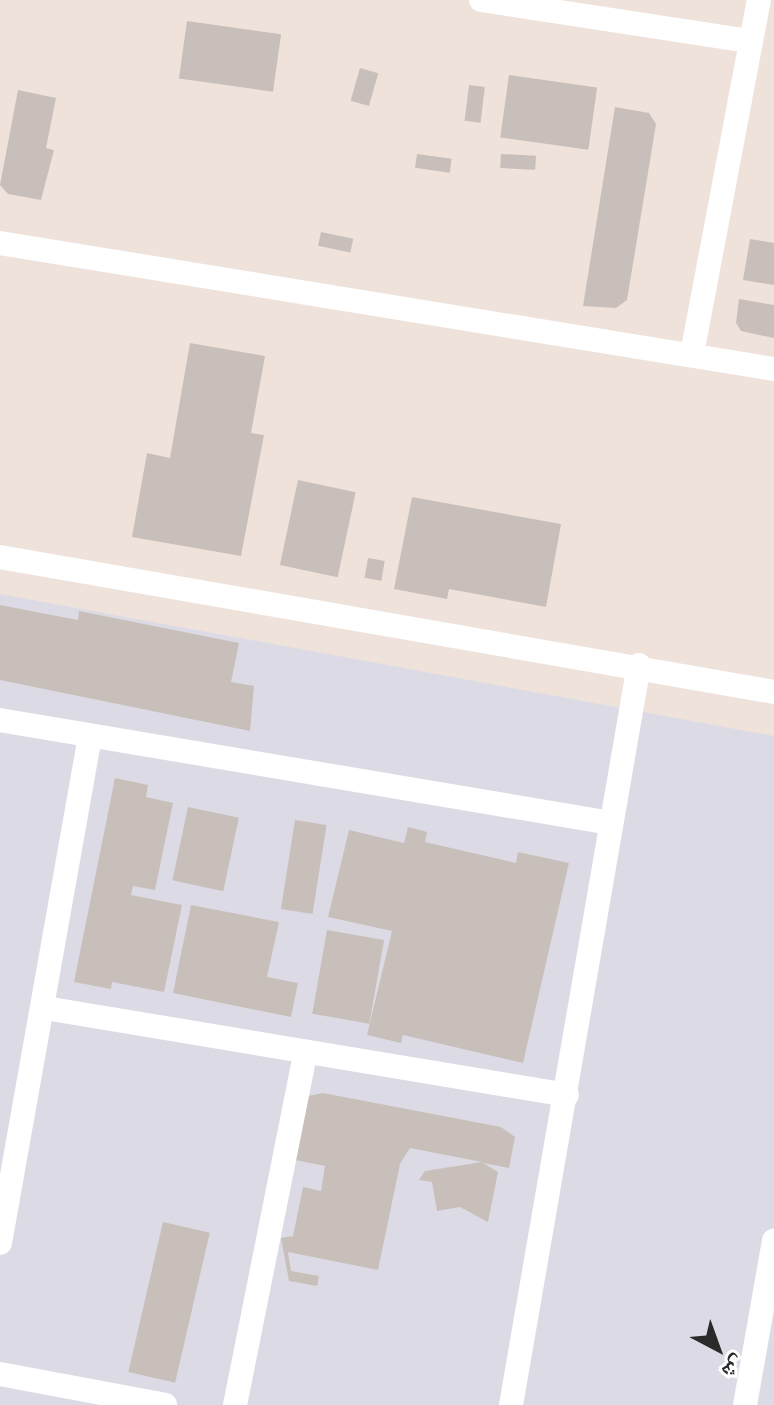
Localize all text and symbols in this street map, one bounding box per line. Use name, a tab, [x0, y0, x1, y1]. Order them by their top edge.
north arrow	[678, 1309, 758, 1389]
text: ش	[715, 1348, 752, 1386]

